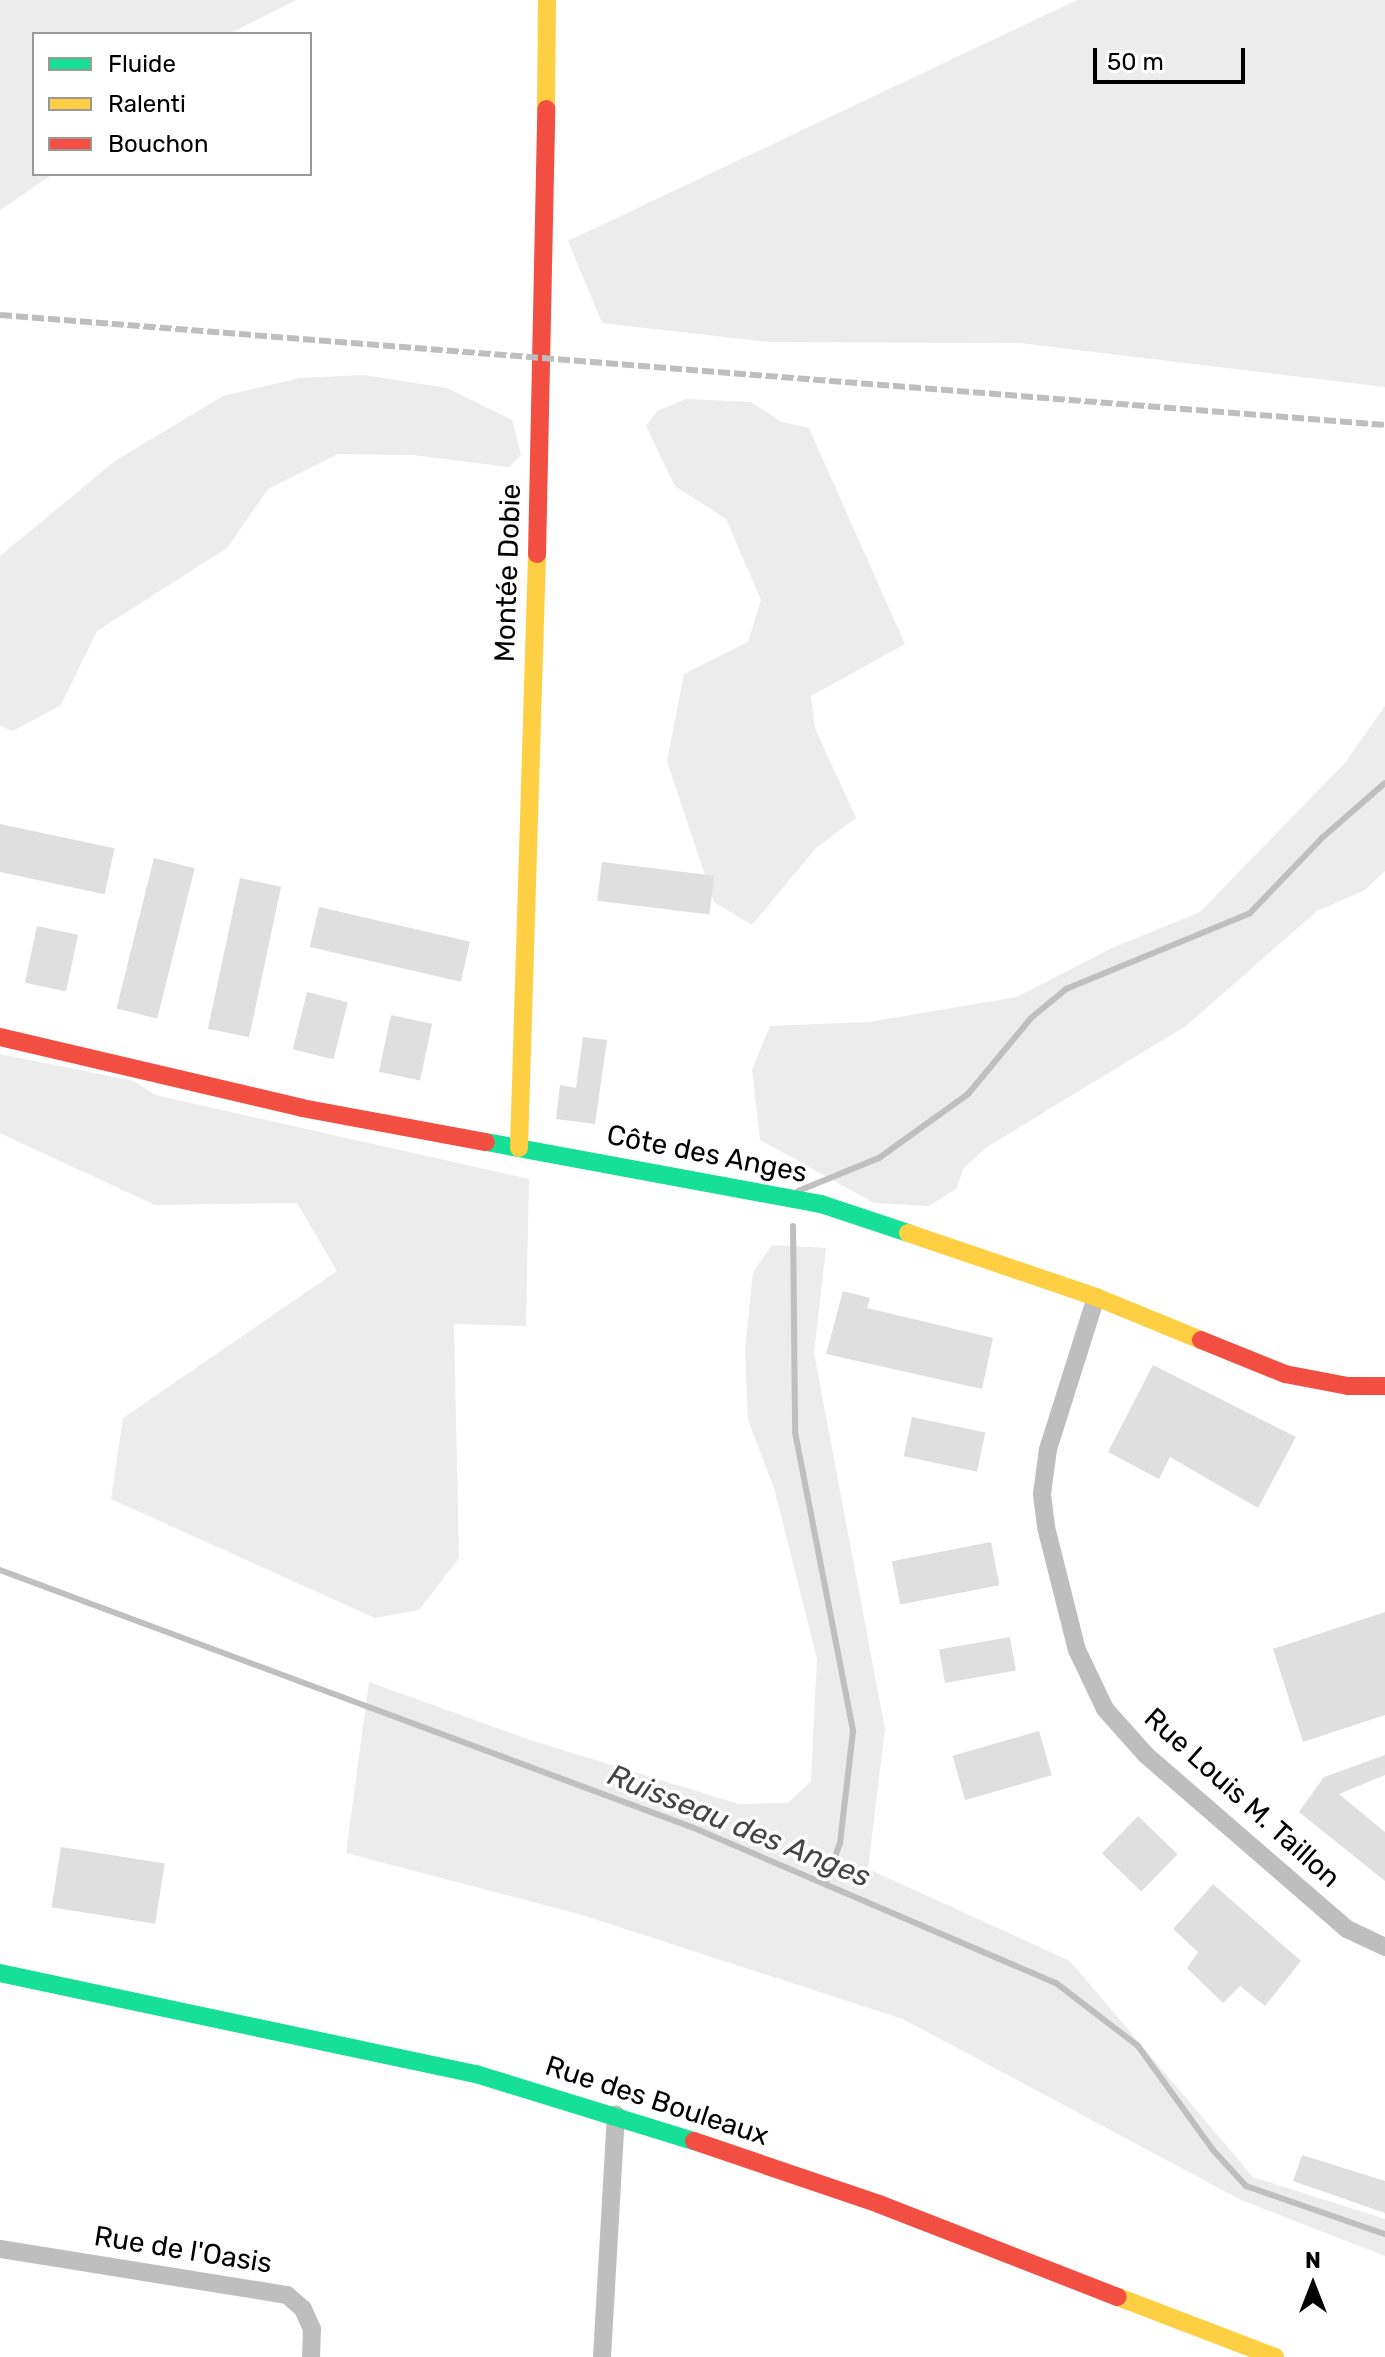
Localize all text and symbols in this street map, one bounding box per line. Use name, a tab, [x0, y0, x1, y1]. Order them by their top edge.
legend	[32, 32, 312, 176]
scale bar	[1097, 32, 1249, 82]
text: 50 m	[1107, 48, 1164, 76]
text: Fluide	[108, 50, 176, 78]
text: Ralenti	[108, 90, 186, 118]
text: Bouchon	[108, 130, 208, 158]
street label: Montée Dobie	[488, 483, 528, 663]
street label: Côte des Anges	[604, 1118, 810, 1190]
street label: Rue Louis M. Taillon	[1137, 1701, 1347, 1895]
water label: Ruisseau des Anges	[602, 1757, 876, 1895]
street label: Rue des Bouleaux	[541, 2049, 773, 2153]
street label: Rue de l'Oasis	[92, 2219, 274, 2281]
north arrow	[1273, 2245, 1353, 2325]
text: N	[1305, 2247, 1321, 2274]

